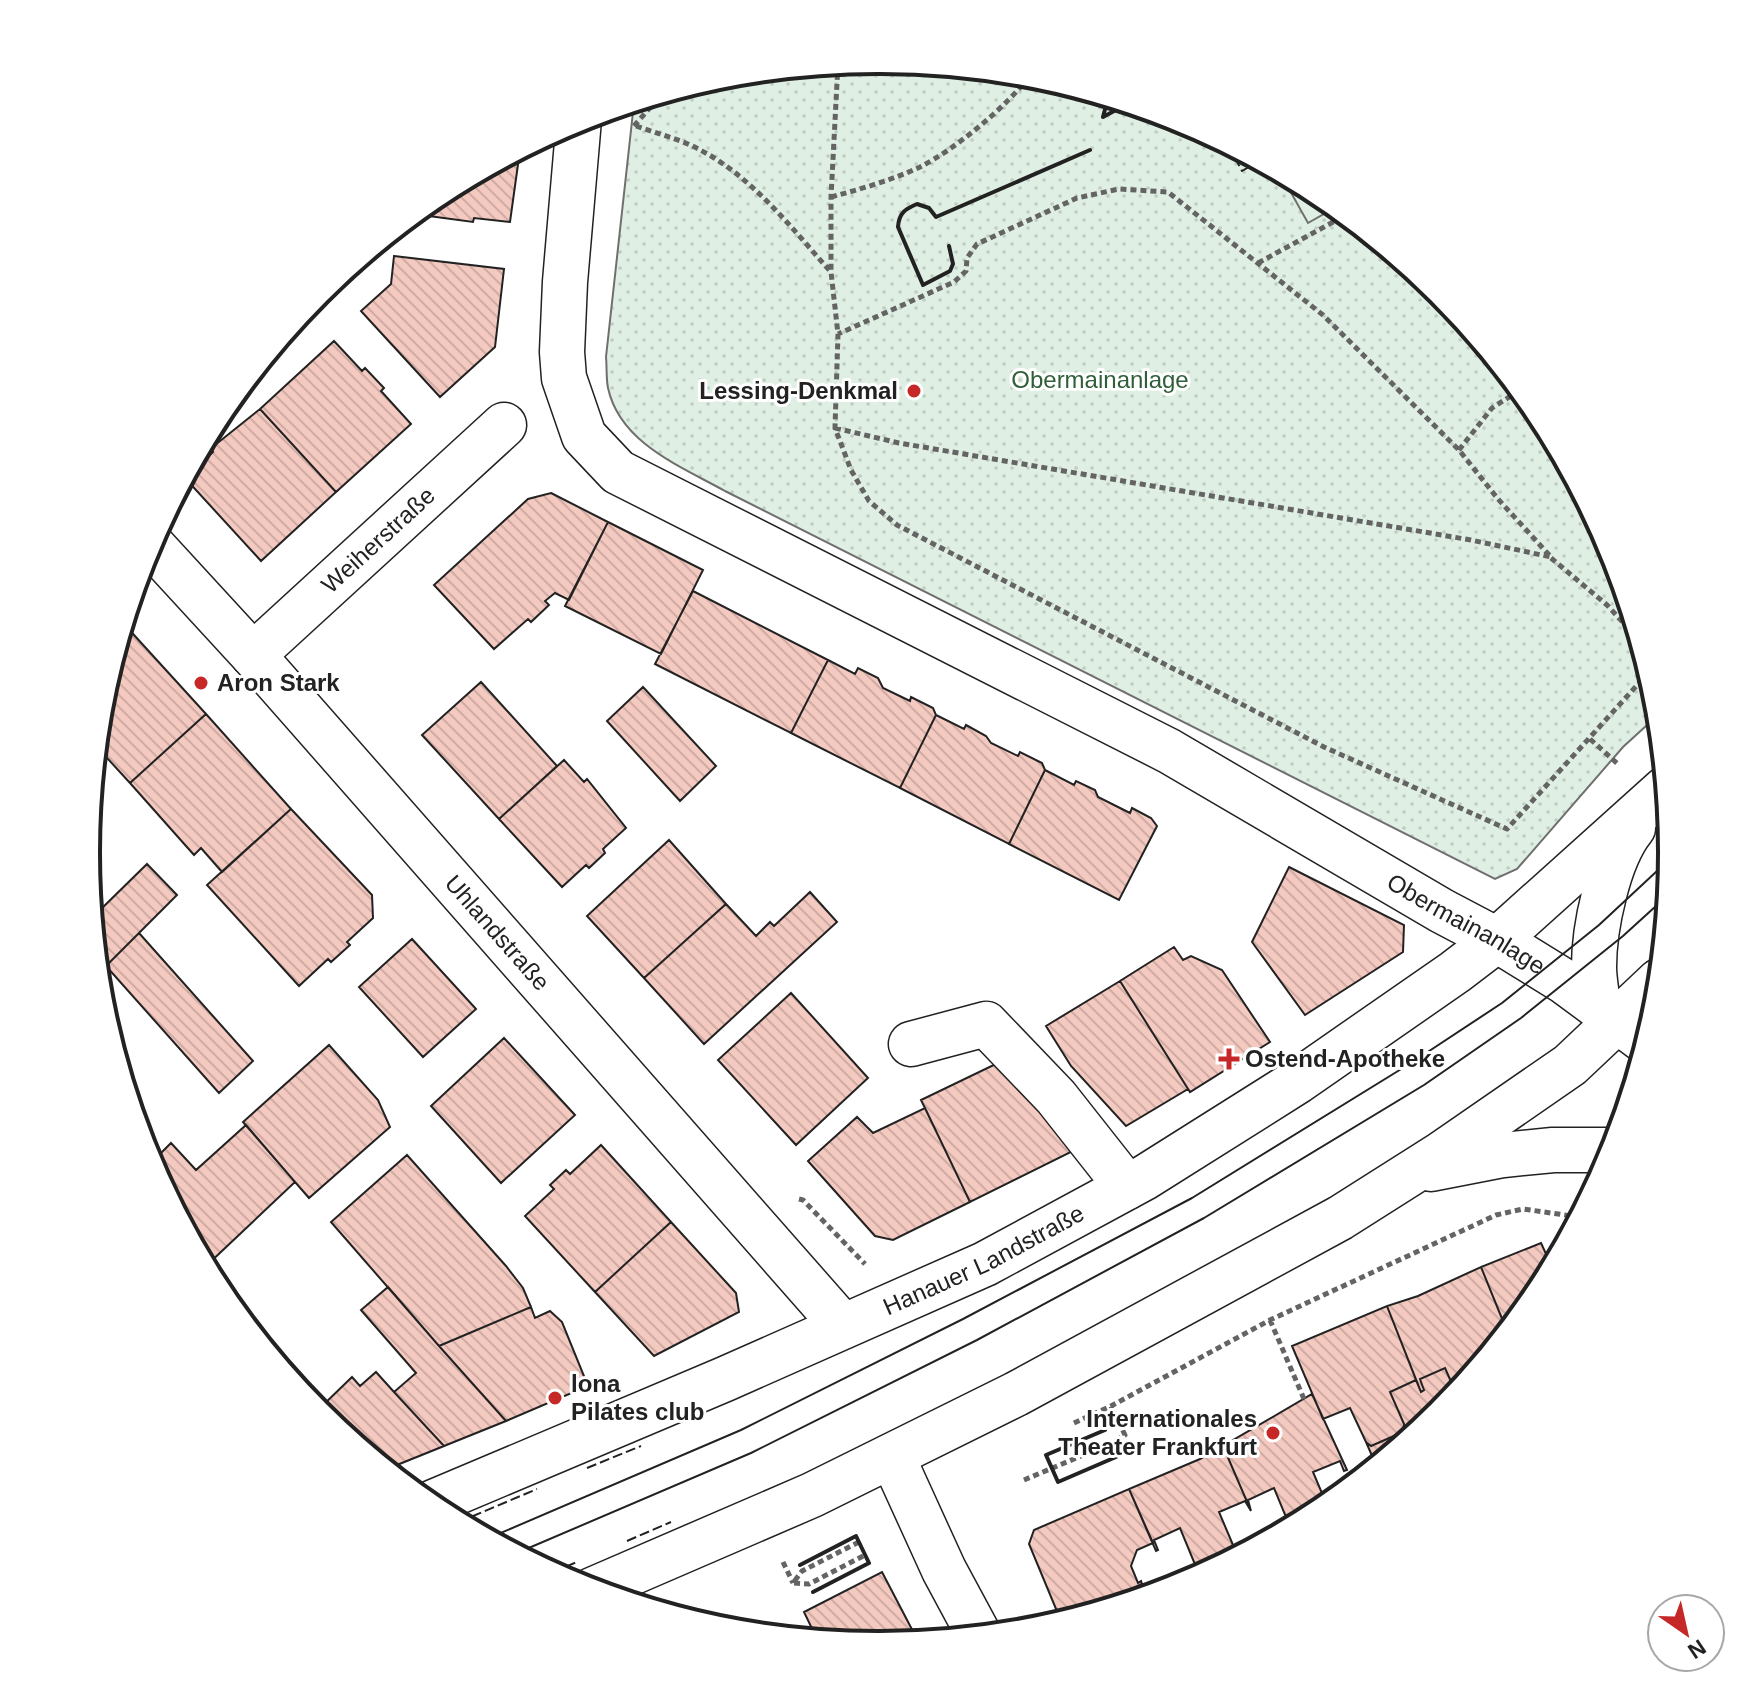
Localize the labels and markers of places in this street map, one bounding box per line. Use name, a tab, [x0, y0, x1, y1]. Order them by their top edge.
place label: Lessing-Denkmal	[699, 377, 898, 404]
marker: Lessing-Denkmal	[905, 382, 923, 400]
place label: Aron Stark	[217, 669, 340, 696]
marker: Aron Stark	[192, 674, 210, 692]
place label: Ostend-Apotheke	[1245, 1045, 1445, 1072]
marker: Ostend-Apotheke	[1220, 1050, 1238, 1068]
place label: lona Pilates club	[571, 1370, 704, 1425]
marker: lona Pilates club	[546, 1389, 564, 1407]
place label: Internationales Theater Frankfurt	[1058, 1405, 1257, 1460]
marker: Internationales Theater Frankfurt	[1264, 1424, 1282, 1442]

